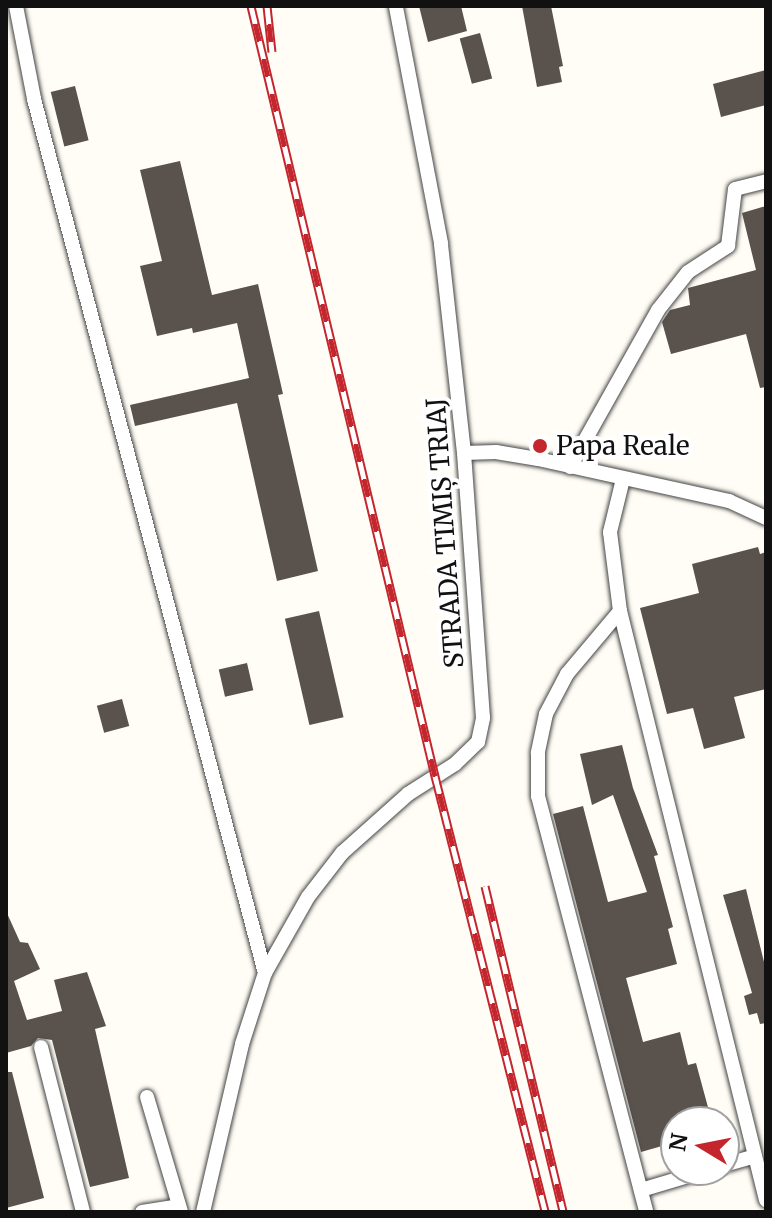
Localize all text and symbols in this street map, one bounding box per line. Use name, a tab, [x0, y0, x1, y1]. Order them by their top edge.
street label: STRADA TIMIȘ TRIAJ	[420, 397, 470, 669]
place label: Papa Reale	[556, 430, 690, 462]
marker: Papa Reale	[531, 437, 549, 455]
north arrow	[660, 1106, 740, 1186]
text: N	[663, 1131, 694, 1153]

